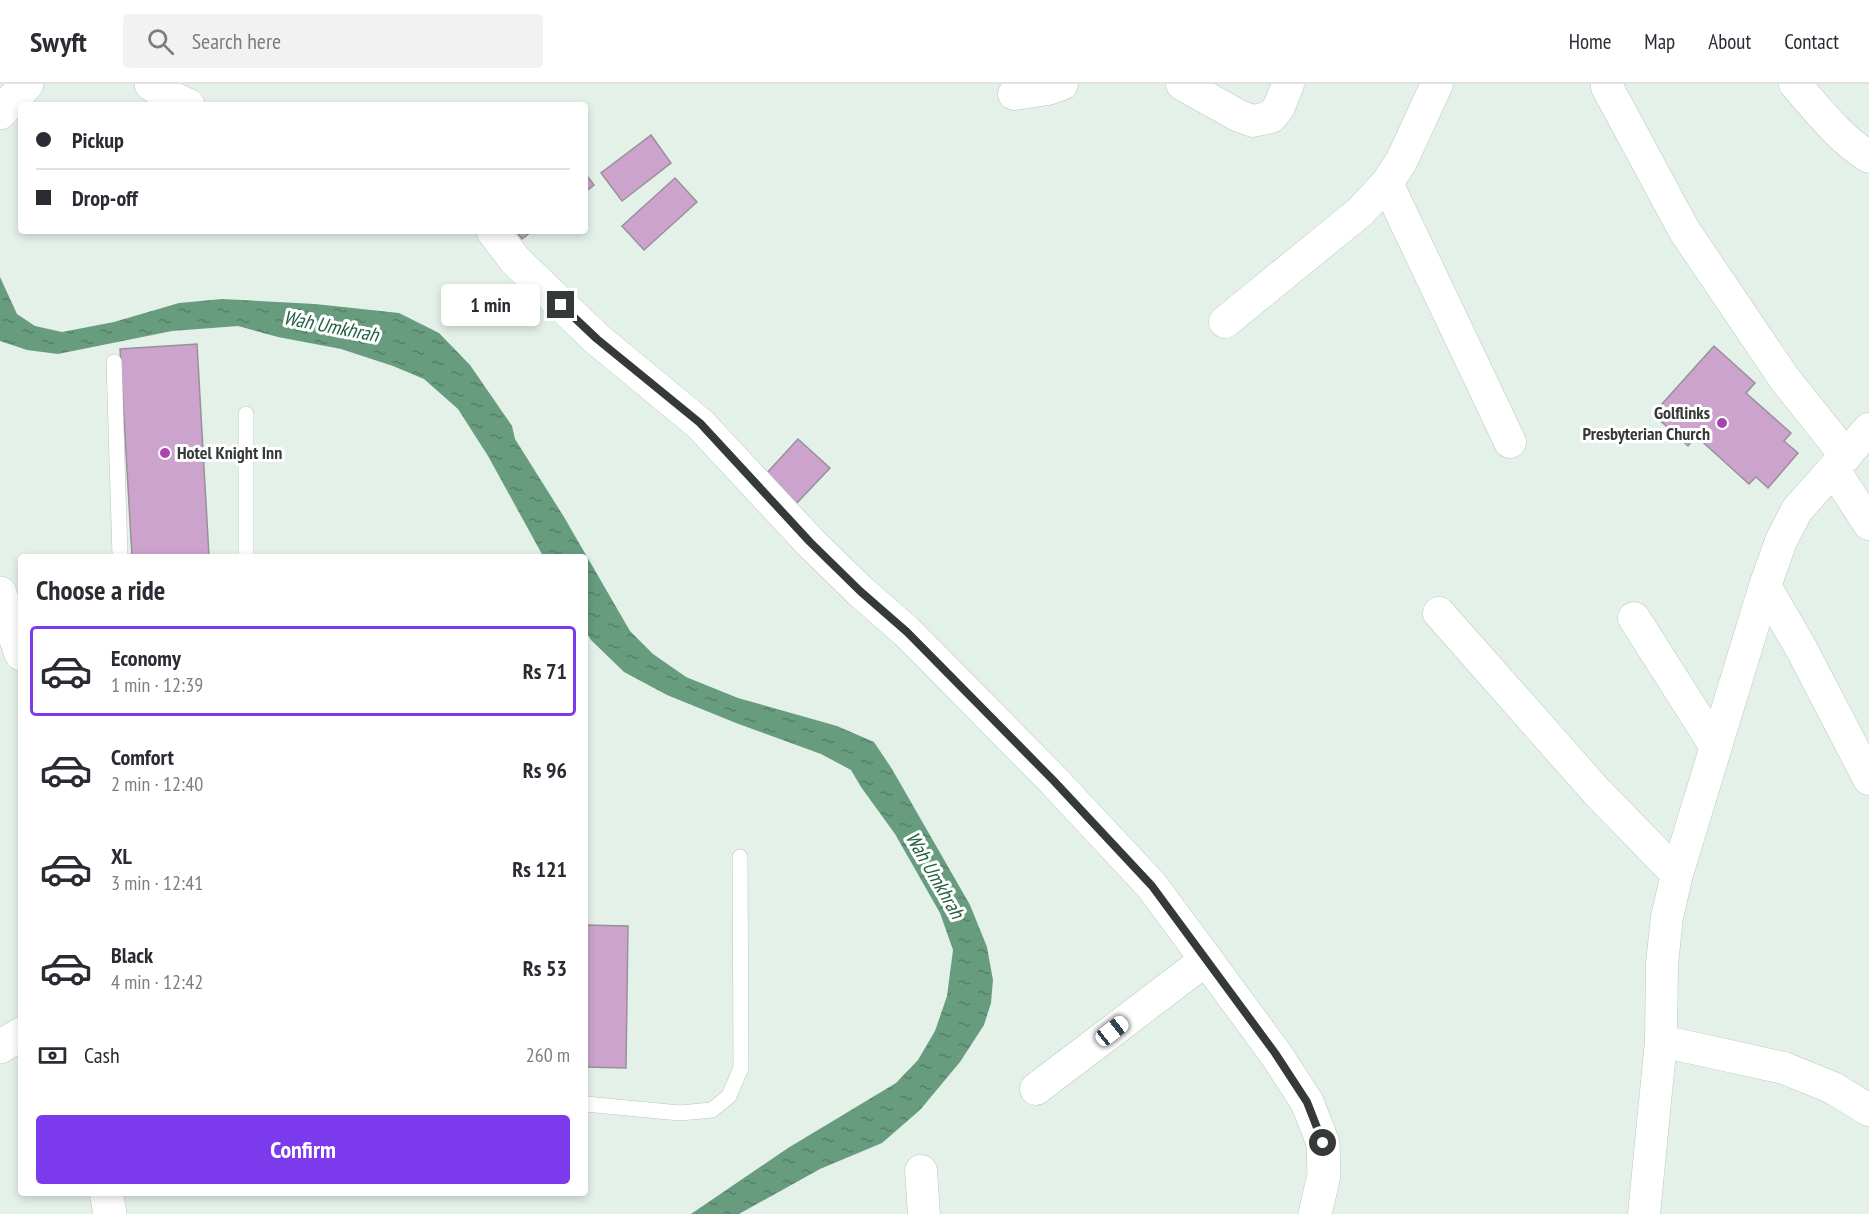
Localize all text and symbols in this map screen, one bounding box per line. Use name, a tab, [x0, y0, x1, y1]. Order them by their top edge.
search box	[123, 14, 543, 68]
text: Swyft	[30, 23, 87, 60]
icon: search	[144, 25, 177, 58]
text: Search here	[192, 27, 281, 55]
text: Home	[1569, 28, 1611, 55]
text: Map	[1644, 28, 1675, 55]
text: About	[1708, 28, 1751, 55]
text: Contact	[1784, 28, 1839, 55]
text: Pickup	[72, 126, 124, 154]
text: Drop-off	[72, 184, 138, 212]
callout: 1 min	[441, 284, 540, 326]
route end	[547, 291, 574, 318]
text: 1 min	[470, 292, 511, 318]
water label: Wah Umkhrah	[281, 304, 382, 348]
place label: Golflinks Presbyterian Church	[1583, 401, 1710, 445]
marker: Golflinks Presbyterian Church	[1715, 416, 1729, 430]
place label: Hotel Knight Inn	[177, 441, 282, 464]
marker: Hotel Knight Inn	[158, 446, 172, 460]
text: Choose a ride	[36, 573, 165, 607]
icon: car	[39, 644, 93, 698]
text: Economy	[111, 644, 181, 672]
text: Rs 71	[523, 657, 567, 685]
text: 1 min · 12:39	[111, 672, 203, 698]
icon: car	[39, 743, 93, 797]
text: Comfort	[111, 743, 174, 771]
text: Rs 96	[523, 756, 567, 784]
text: 2 min · 12:40	[111, 771, 203, 797]
water label: Wah Umkhrah	[900, 827, 971, 924]
icon: car	[39, 842, 93, 896]
text: XL	[111, 842, 132, 870]
text: Rs 121	[512, 855, 567, 883]
text: 3 min · 12:41	[111, 870, 203, 896]
icon: car	[39, 941, 93, 995]
text: Black	[111, 941, 153, 969]
text: Rs 53	[523, 954, 567, 982]
text: 4 min · 12:42	[111, 969, 203, 995]
car	[1092, 1013, 1132, 1049]
icon: cash	[36, 1039, 69, 1072]
text: Cash	[84, 1041, 120, 1069]
text: 260 m	[526, 1042, 570, 1068]
button: Confirm	[36, 1115, 570, 1184]
route start	[1309, 1129, 1336, 1156]

